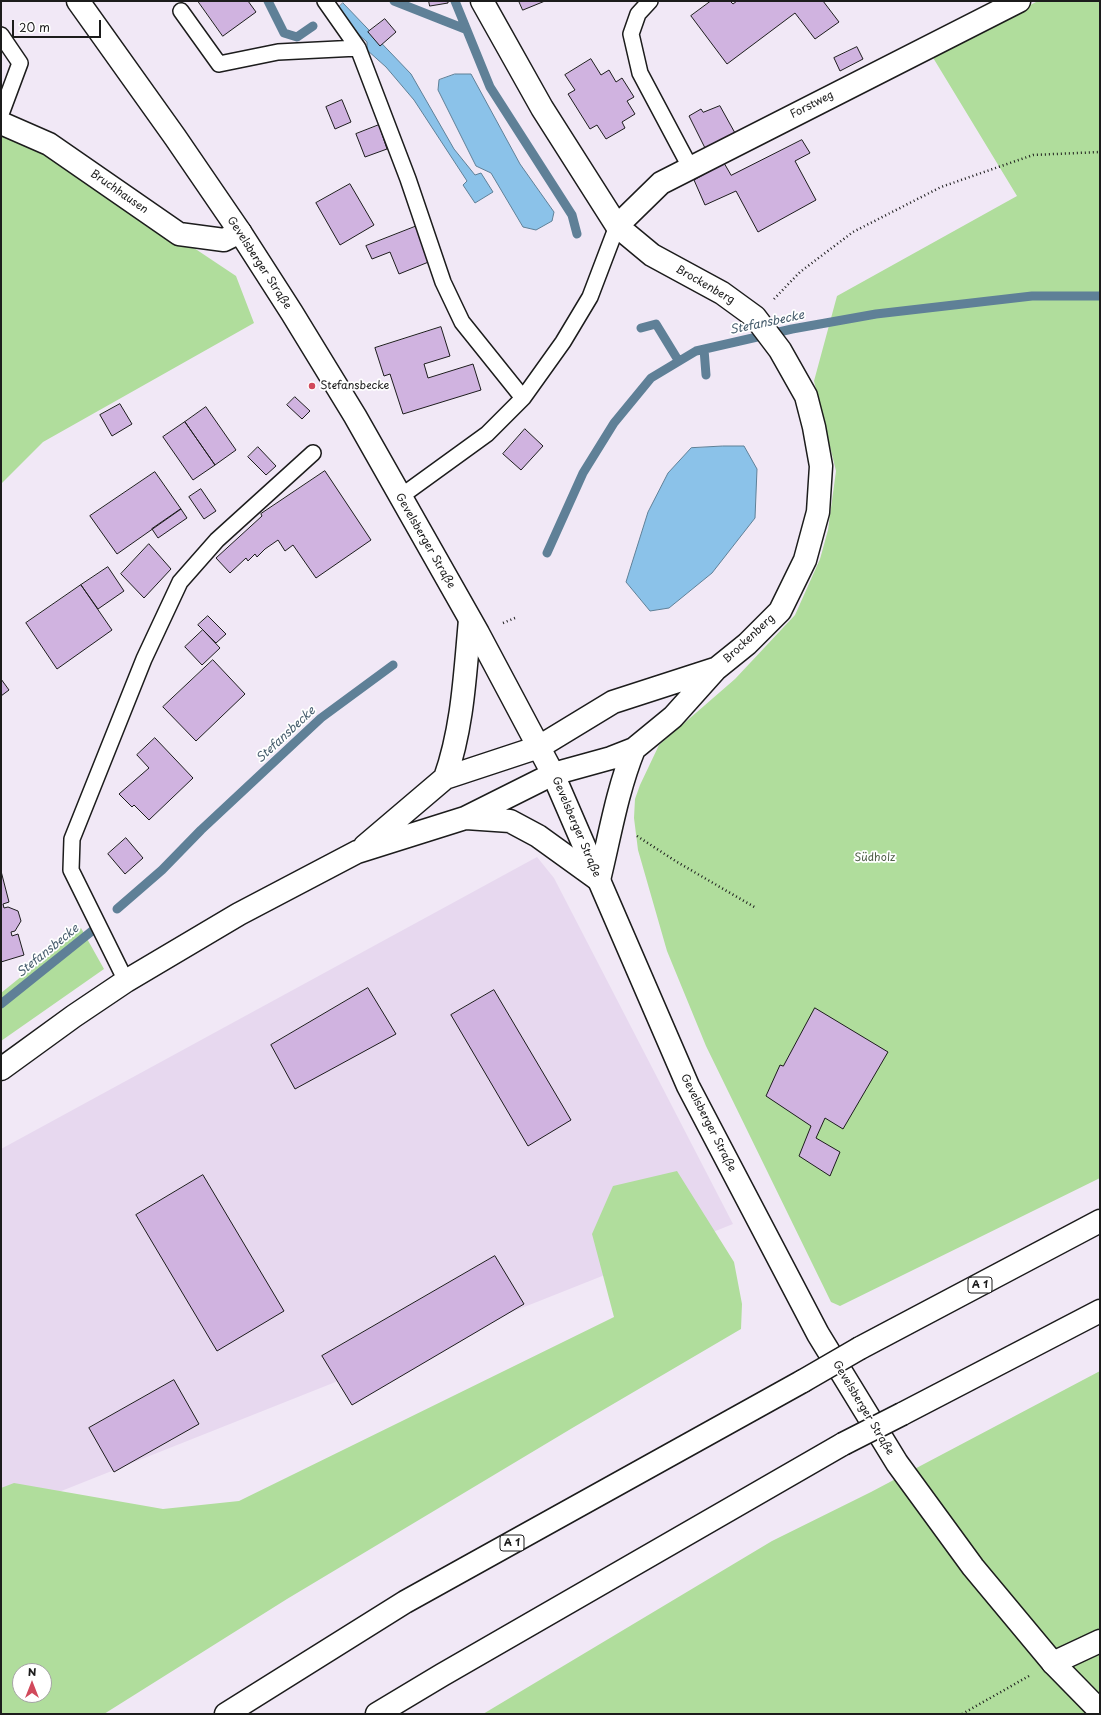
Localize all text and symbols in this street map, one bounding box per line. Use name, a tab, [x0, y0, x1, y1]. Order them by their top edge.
scale bar	[14, 12, 103, 38]
text: 20 m	[19, 18, 50, 36]
street label: Forstweg	[788, 88, 836, 122]
street label: Bruchhausen	[88, 167, 150, 217]
street label: Gevelsberger Straße	[224, 214, 294, 312]
street label: Brockenberg	[673, 263, 737, 307]
water label: Stefansbecke	[728, 308, 806, 338]
place label: Stefansbecke	[320, 379, 389, 393]
marker: Stefansbecke	[307, 381, 317, 391]
street label: Gevelsberger Straße	[392, 491, 458, 591]
street label: Brockenberg	[720, 612, 778, 666]
water label: Stefansbecke	[253, 704, 319, 766]
street label: Gevelsberger Straße	[549, 775, 603, 879]
park label: Südholz	[855, 851, 895, 865]
water label: Stefansbecke	[14, 922, 82, 980]
street label: Gevelsberger Straße	[678, 1072, 738, 1174]
road number: A 1	[968, 1277, 992, 1293]
street label: Gevelsberger Straße	[830, 1358, 896, 1458]
road number: A 1	[500, 1535, 524, 1551]
north arrow	[12, 1663, 52, 1703]
text: N	[28, 1663, 36, 1680]

